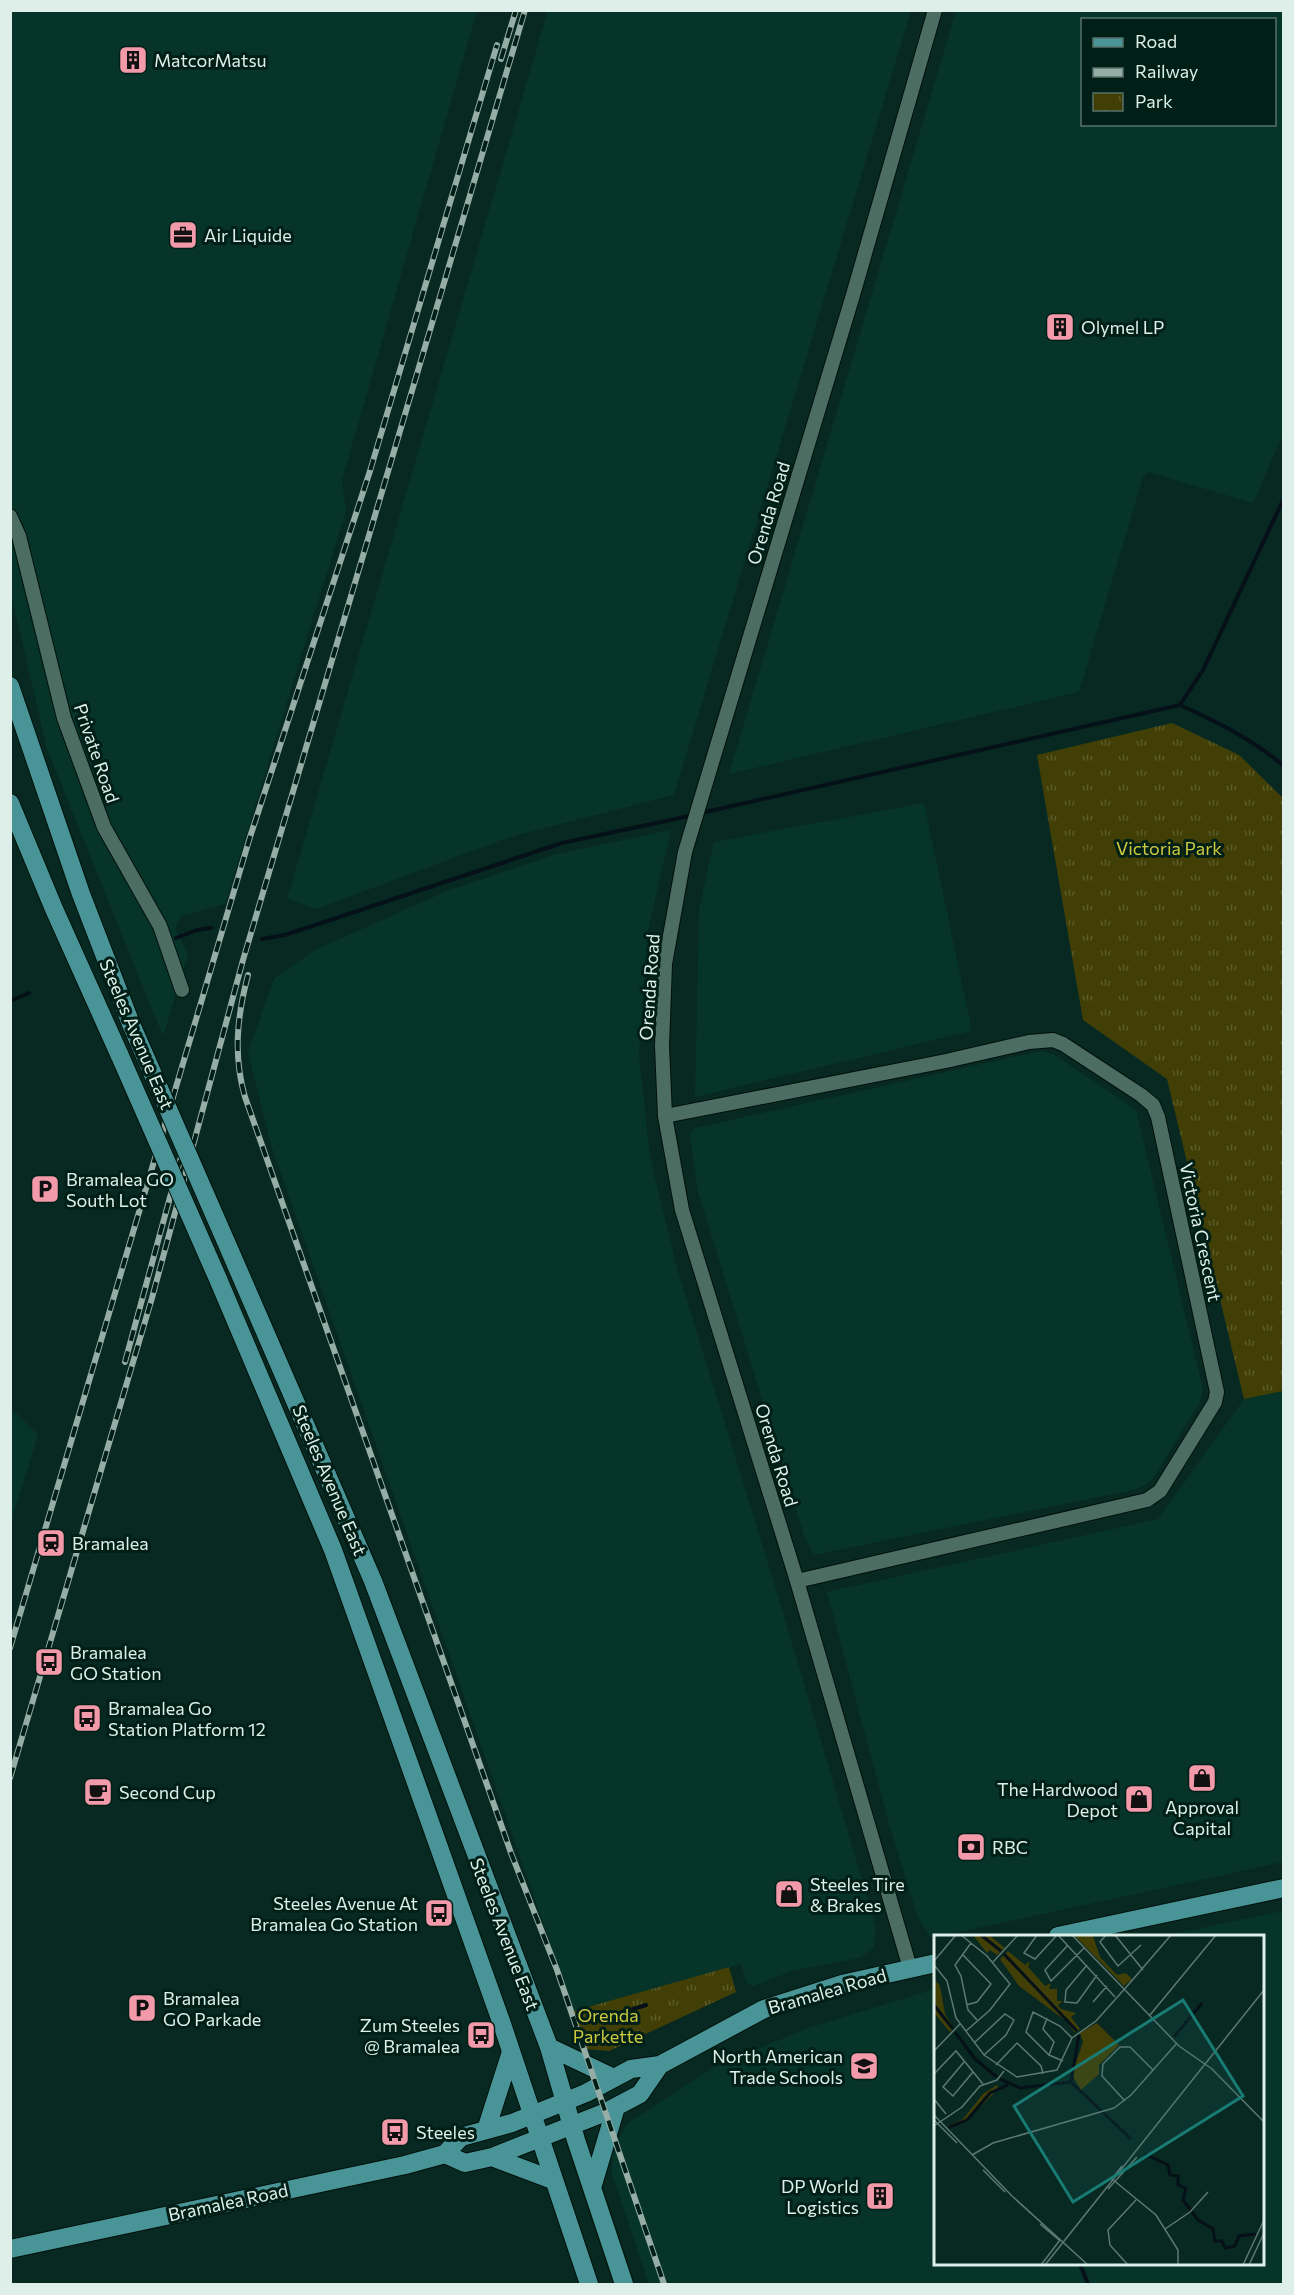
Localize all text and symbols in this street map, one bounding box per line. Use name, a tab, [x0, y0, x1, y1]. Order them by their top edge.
legend	[1081, 18, 1276, 126]
text: Road	[1135, 30, 1177, 52]
building icon: MatcorMatsu	[117, 44, 149, 76]
place label: MatcorMatsu	[154, 49, 267, 71]
text: Railway	[1135, 60, 1198, 82]
text: Park	[1135, 90, 1173, 112]
office icon: Air Liquide	[167, 219, 199, 251]
place label: Air Liquide	[204, 224, 292, 246]
building icon: Olymel LP	[1044, 311, 1076, 343]
place label: Olymel LP	[1081, 316, 1164, 338]
street label: Orenda Road	[742, 459, 794, 567]
street label: Private Road	[70, 700, 124, 806]
park label: Victoria Park	[1116, 837, 1222, 859]
street label: Orenda Road	[634, 933, 664, 1041]
street label: Steeles Avenue East	[95, 955, 179, 1113]
street label: Victoria Crescent	[1176, 1160, 1226, 1304]
place label: Bramalea GO South Lot	[66, 1168, 174, 1211]
parking icon: Bramalea GO South Lot	[29, 1173, 61, 1205]
street label: Steeles Avenue East	[288, 1401, 372, 1559]
street label: Orenda Road	[751, 1401, 803, 1509]
station icon: Bramalea	[35, 1527, 67, 1559]
place label: Bramalea	[72, 1532, 149, 1554]
place label: Bramalea GO Station	[70, 1641, 162, 1684]
bus stop icon: Bramalea GO Station	[33, 1646, 65, 1678]
place label: Bramalea Go Station Platform 12	[108, 1697, 266, 1740]
bus stop icon: Bramalea Go Station Platform 12	[71, 1702, 103, 1734]
shop icon: Approval Capital	[1186, 1762, 1218, 1794]
cafe icon: Second Cup	[82, 1776, 114, 1808]
place label: The Hardwood Depot	[997, 1778, 1118, 1821]
place label: Second Cup	[119, 1781, 216, 1803]
shop icon: The Hardwood Depot	[1123, 1783, 1155, 1815]
place label: Approval Capital	[1165, 1796, 1239, 1839]
bank icon: RBC	[955, 1831, 987, 1863]
place label: RBC	[992, 1836, 1028, 1858]
street label: Steeles Avenue East	[466, 1855, 544, 2013]
place label: Steeles Tire & Brakes	[810, 1873, 905, 1916]
shop icon: Steeles Tire & Brakes	[773, 1878, 805, 1910]
place label: Steeles Avenue At Bramalea Go Station	[250, 1892, 418, 1935]
bus stop icon: Steeles Avenue At Bramalea Go Station	[423, 1897, 455, 1929]
inset map	[934, 1935, 1264, 2265]
street label: Bramalea Road	[765, 1964, 889, 2018]
place label: Bramalea GO Parkade	[163, 1987, 261, 2030]
parking icon: Bramalea GO Parkade	[126, 1992, 158, 2024]
park label: Orenda Parkette	[573, 2004, 643, 2047]
place label: Zum Steeles @ Bramalea	[360, 2014, 460, 2057]
bus stop icon: Zum Steeles @ Bramalea	[465, 2019, 497, 2051]
place label: North American Trade Schools	[712, 2045, 843, 2088]
school or university icon: North American Trade Schools	[848, 2050, 880, 2082]
bus stop icon: Steeles	[379, 2116, 411, 2148]
place label: Steeles	[416, 2121, 475, 2143]
place label: DP World Logistics	[781, 2175, 859, 2218]
street label: Bramalea Road	[166, 2179, 290, 2225]
building icon: DP World Logistics	[864, 2180, 896, 2212]

